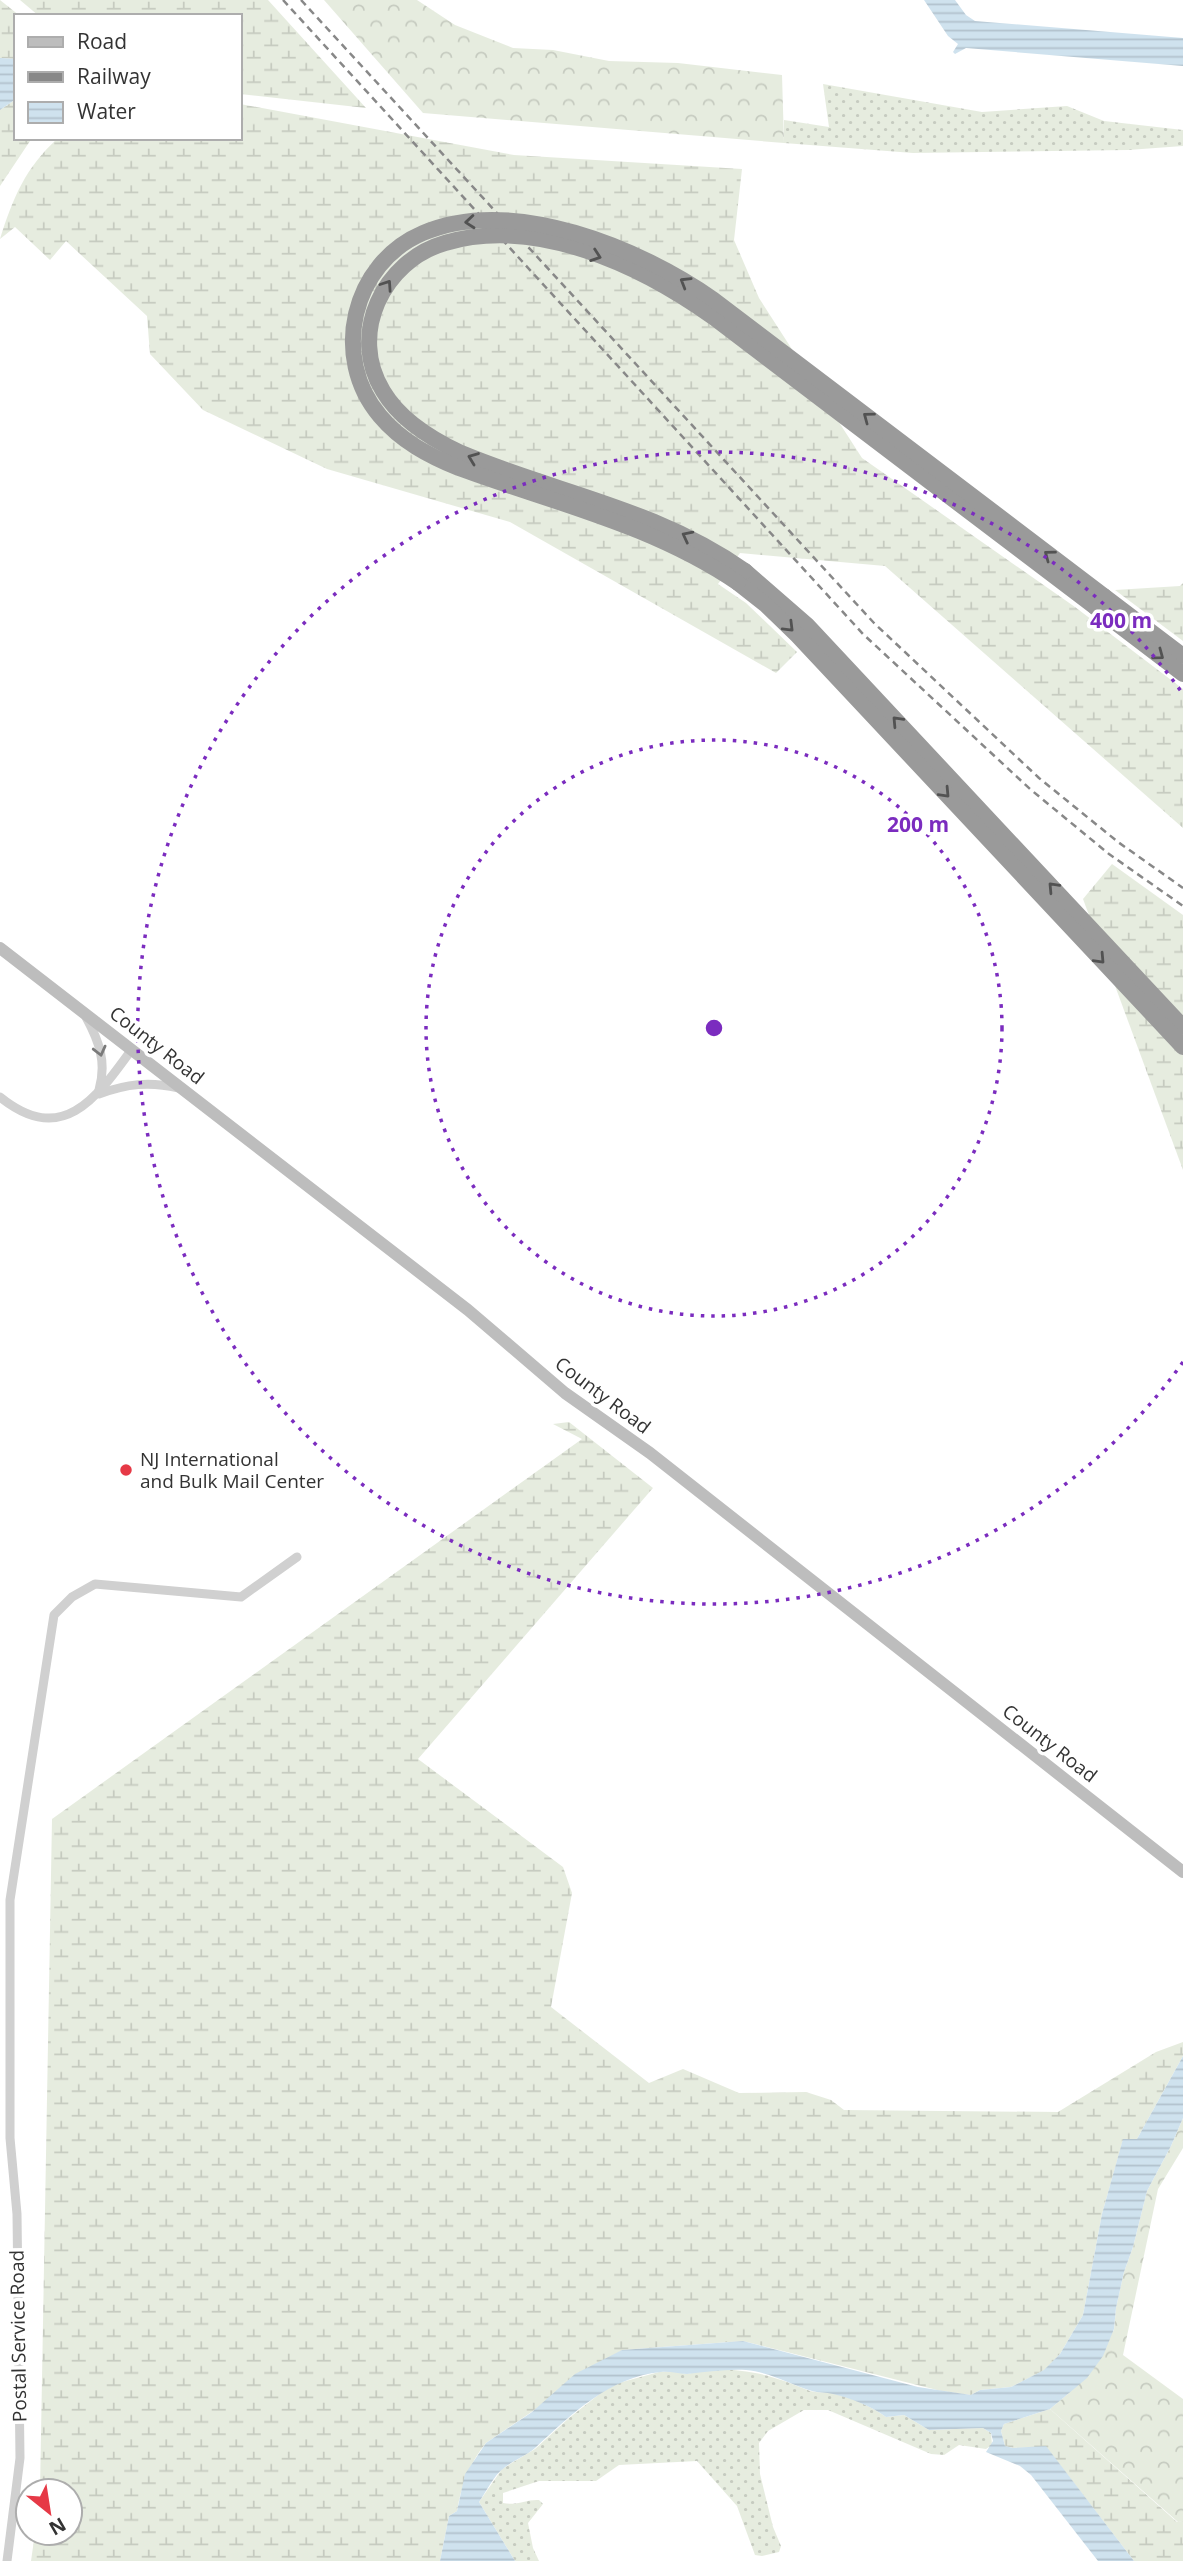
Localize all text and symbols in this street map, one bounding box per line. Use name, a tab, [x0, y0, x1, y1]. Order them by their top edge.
legend	[14, 14, 242, 140]
text: Road	[77, 27, 127, 55]
text: Railway	[77, 62, 151, 90]
text: Water	[77, 97, 136, 125]
one-way arrow	[464, 214, 475, 229]
one-way arrow	[590, 248, 602, 262]
one-way arrow	[680, 277, 693, 290]
one-way arrow	[379, 279, 392, 292]
one-way arrow	[863, 413, 876, 426]
one-way arrow	[468, 452, 480, 466]
one-way arrow	[682, 530, 694, 544]
one-way arrow	[1045, 550, 1057, 563]
text: 400 m	[1090, 606, 1152, 634]
one-way arrow	[781, 619, 794, 632]
one-way arrow	[1151, 647, 1163, 660]
one-way arrow	[893, 716, 906, 729]
one-way arrow	[937, 785, 949, 798]
text: 200 m	[887, 810, 949, 838]
one-way arrow	[1048, 883, 1061, 896]
one-way arrow	[1092, 951, 1105, 964]
street label: County Road	[104, 1000, 210, 1090]
centre of rings	[702, 1016, 726, 1040]
one-way arrow	[92, 1045, 106, 1057]
street label: County Road	[550, 1351, 656, 1439]
place label: NJ International and Bulk Mail Center	[140, 1446, 324, 1494]
marker: NJ International and Bulk Mail Center	[118, 1462, 134, 1478]
street label: County Road	[997, 1698, 1103, 1788]
street label: Postal Service Road	[3, 2250, 33, 2422]
north arrow	[14, 2477, 84, 2547]
text: N	[44, 2512, 71, 2542]

